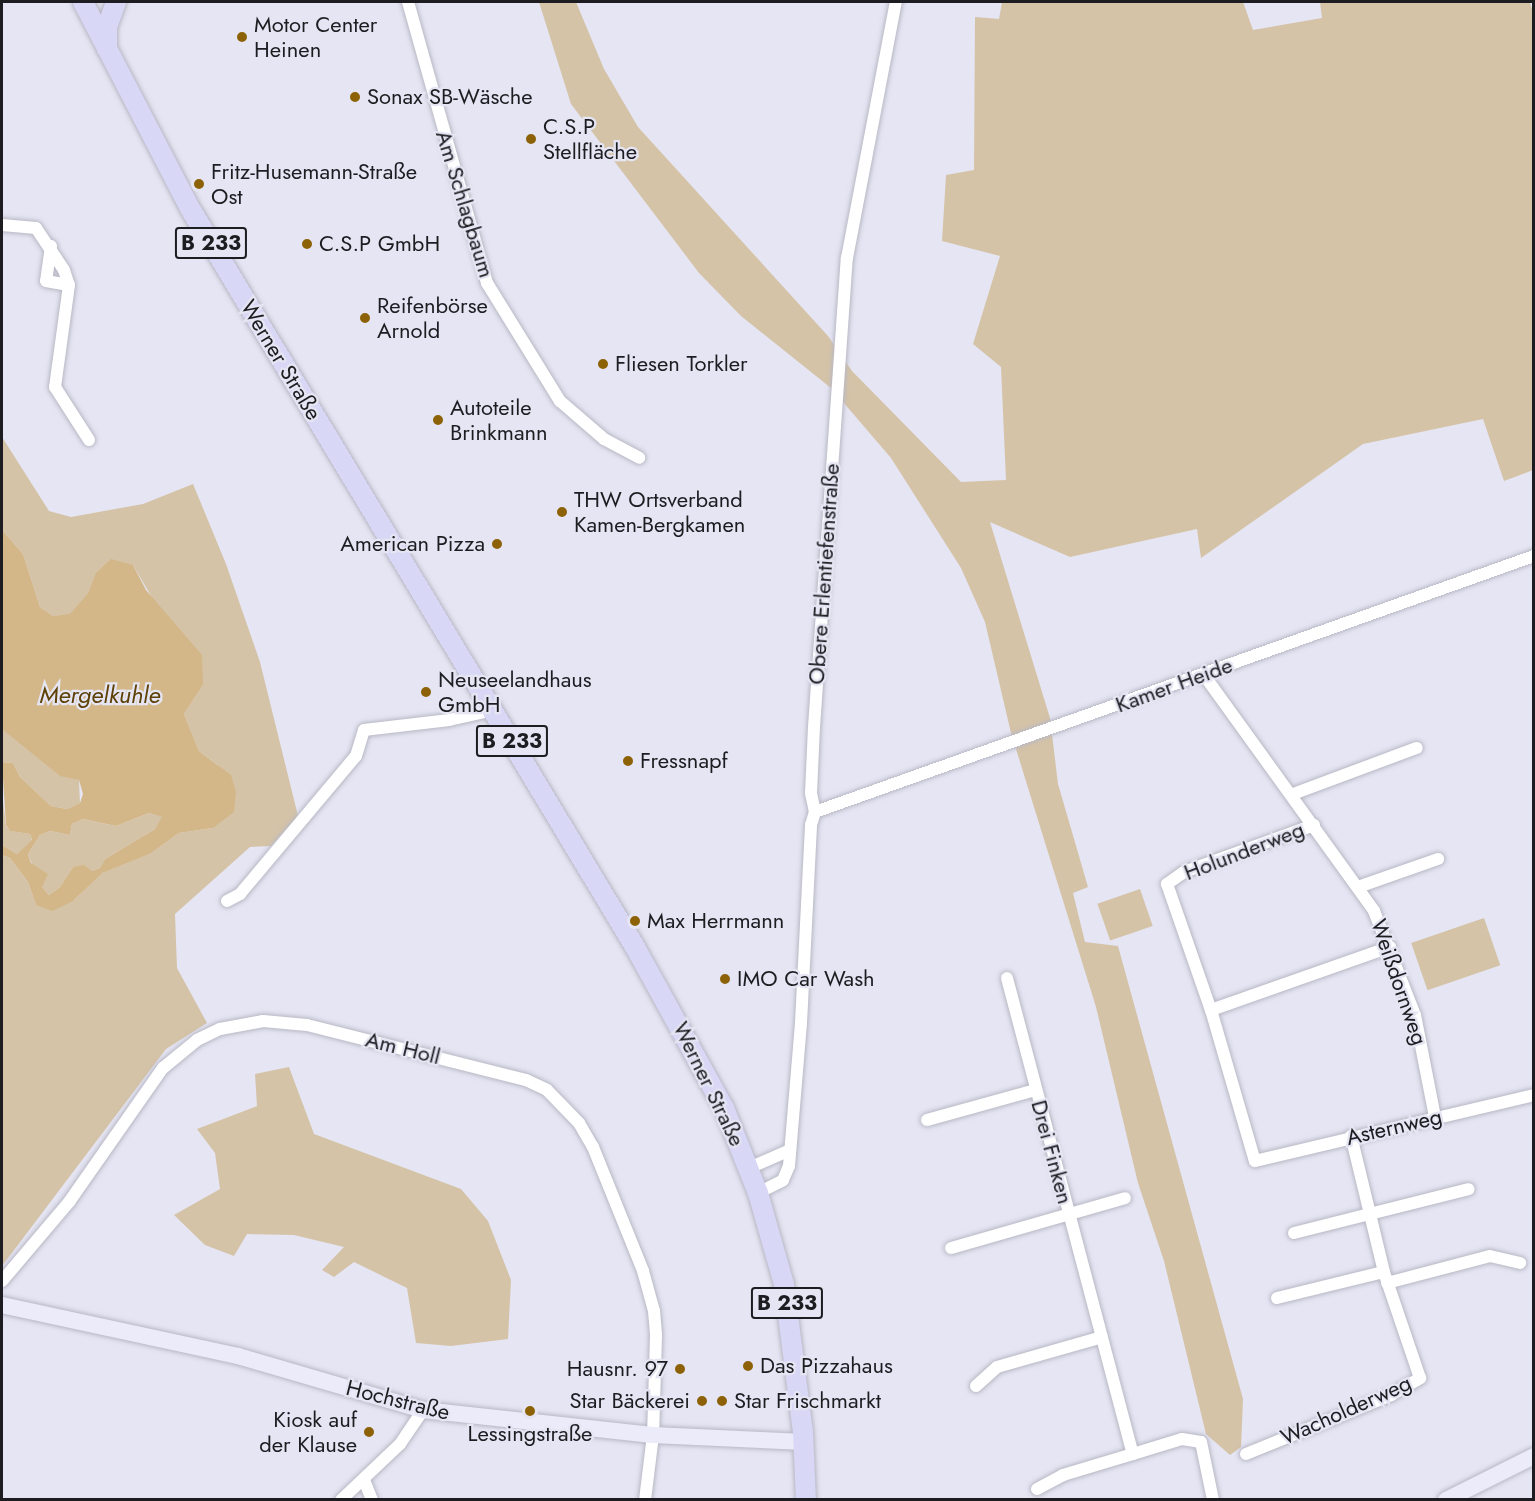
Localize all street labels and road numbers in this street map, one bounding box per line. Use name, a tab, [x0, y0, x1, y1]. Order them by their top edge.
street label: Am Schlagbaum	[430, 127, 500, 281]
road number: B 233	[174, 225, 248, 261]
street label: Werner Straße	[235, 295, 327, 425]
street label: Obere Erlentiefenstraße	[803, 463, 845, 685]
street label: Kamer Heide	[1112, 652, 1236, 718]
road number: B 233	[474, 723, 550, 759]
street label: Holunderweg	[1180, 816, 1308, 886]
street label: Weißdornweg	[1365, 916, 1433, 1048]
street label: Werner Straße	[668, 1017, 750, 1151]
street label: Am Holl	[363, 1026, 443, 1070]
street label: Drei Finken	[1025, 1097, 1079, 1207]
street label: Asternweg	[1344, 1103, 1444, 1151]
road number: B 233	[750, 1285, 824, 1321]
street label: Wacholderweg	[1277, 1369, 1415, 1451]
street label: Hochstraße	[343, 1374, 453, 1426]

